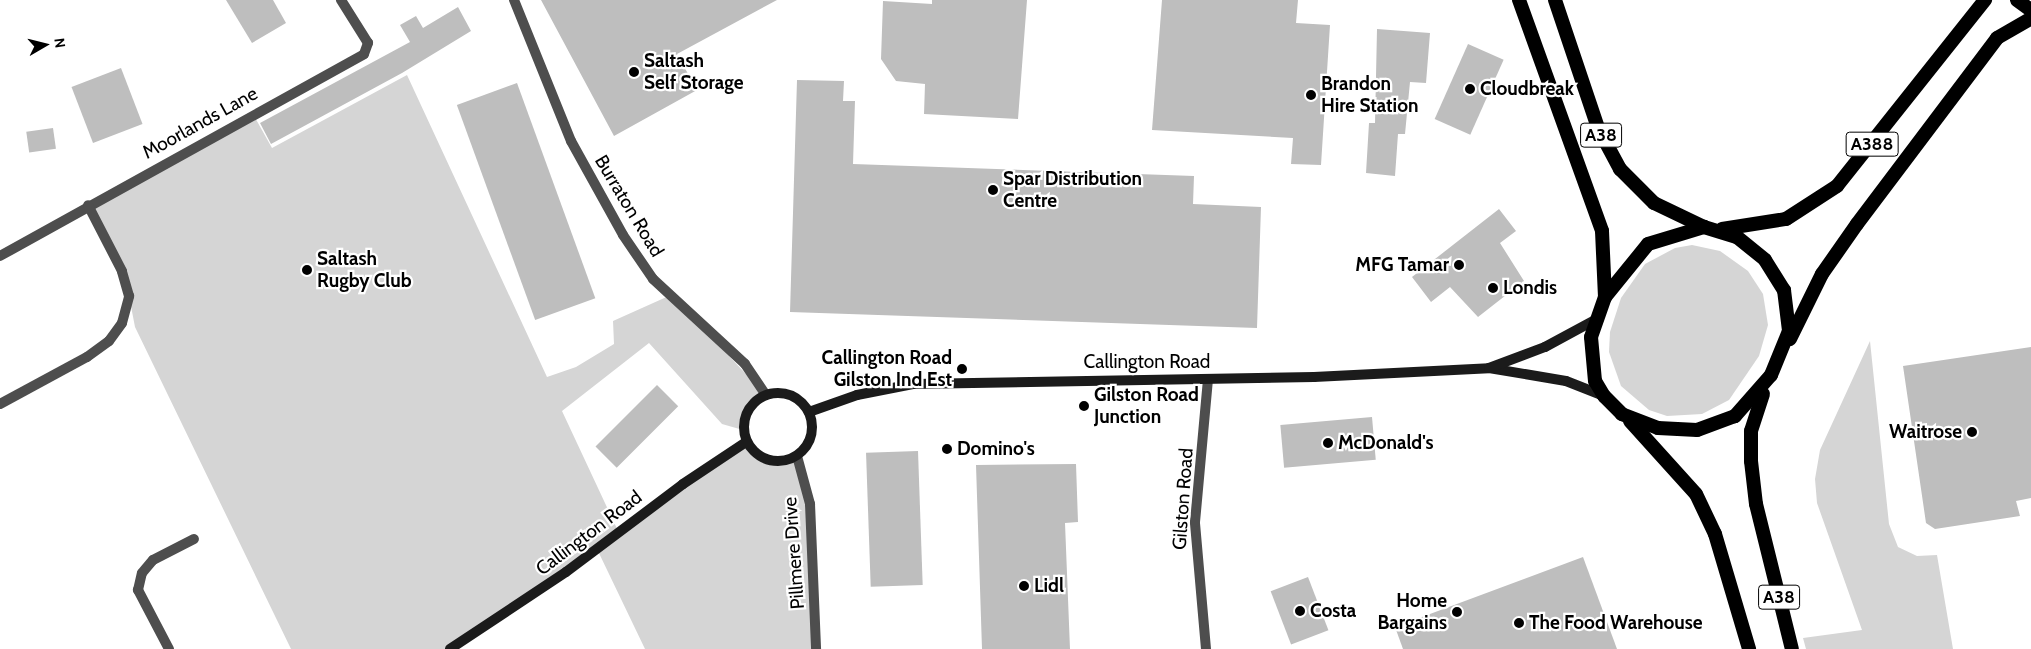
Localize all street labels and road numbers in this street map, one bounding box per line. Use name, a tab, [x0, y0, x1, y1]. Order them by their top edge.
street label: Moorlands Lane	[138, 82, 262, 164]
road number: A38	[1580, 120, 1622, 150]
road number: A388	[1844, 128, 1900, 160]
street label: Burraton Road	[590, 151, 668, 261]
street label: Callington Road	[1084, 351, 1210, 373]
street label: Gilston Road	[1168, 447, 1198, 551]
street label: Callington Road	[532, 486, 646, 580]
street label: Pillmere Drive	[779, 496, 809, 610]
road number: A38	[1758, 582, 1800, 612]

